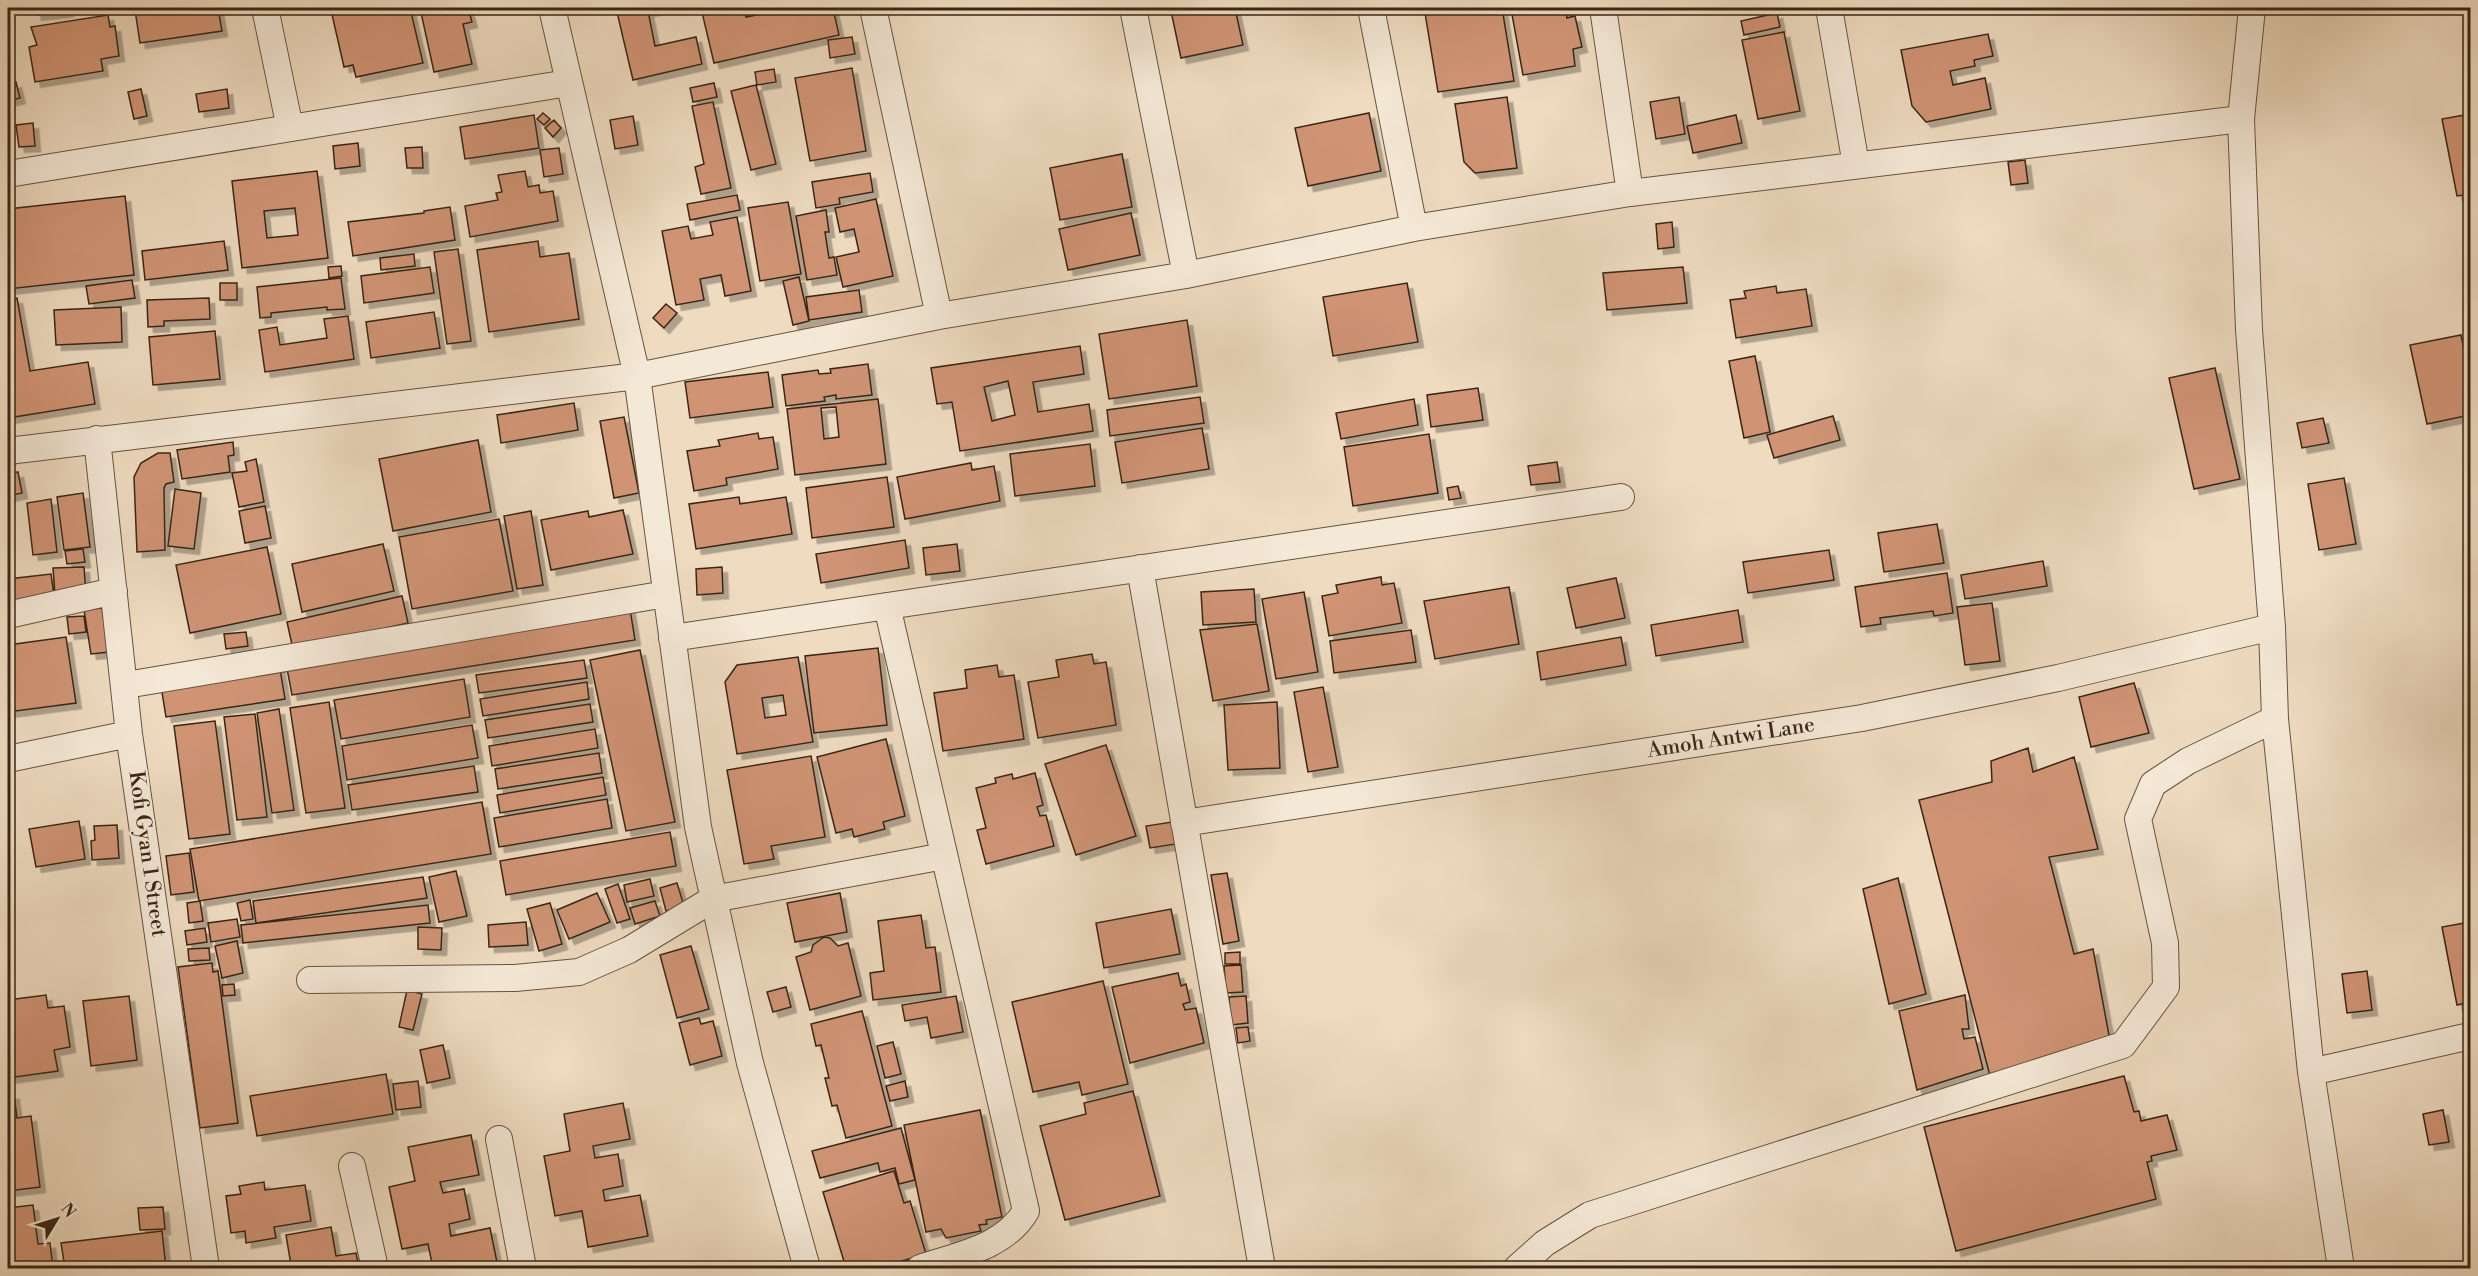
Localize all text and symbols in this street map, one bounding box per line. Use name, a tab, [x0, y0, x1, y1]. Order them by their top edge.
street label: Amoh Antwi Lane	[1644, 712, 1817, 764]
street label: Kofi Gyan 1 Street	[122, 769, 172, 939]
north arrow	[27, 1189, 87, 1249]
text: N	[56, 1199, 80, 1222]

